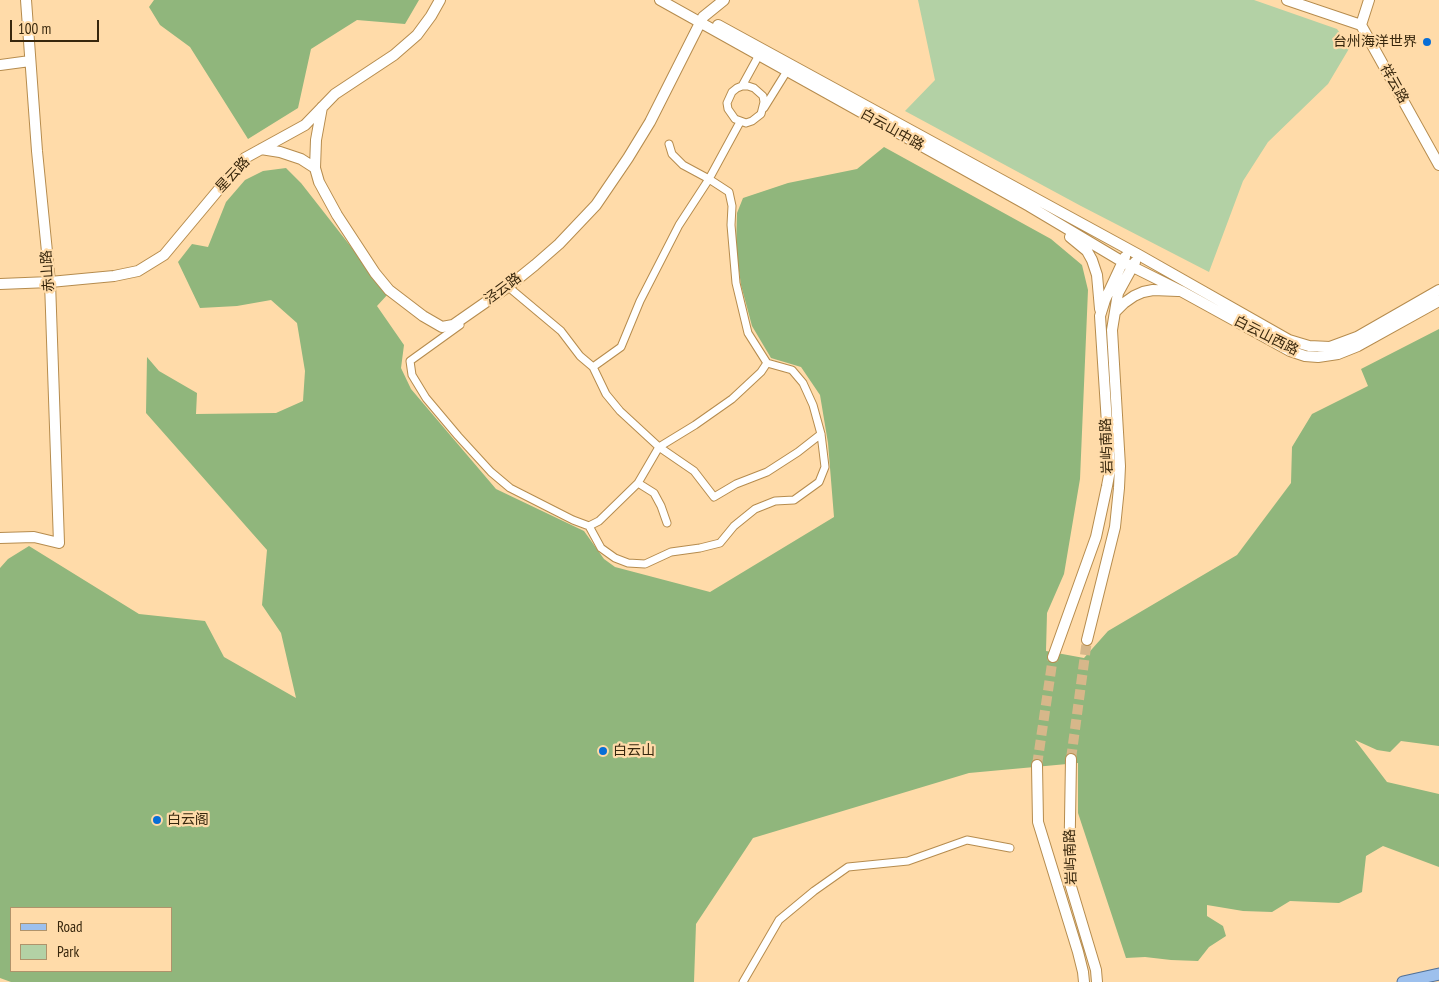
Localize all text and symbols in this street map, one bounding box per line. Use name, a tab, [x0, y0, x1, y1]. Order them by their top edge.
scale bar	[12, 10, 101, 42]
text: 100 m	[18, 19, 51, 38]
place label: 台州海洋世界	[1333, 34, 1417, 50]
marker: 台州海洋世界	[1421, 36, 1433, 48]
street label: 祥云路	[1376, 62, 1412, 106]
street label: 白云山中路	[857, 106, 927, 154]
street label: 星云路	[213, 154, 253, 196]
street label: 赤山路	[38, 249, 58, 293]
street label: 泾云路	[481, 270, 525, 308]
street label: 白云山西路	[1231, 313, 1301, 359]
street label: 岩屿南路	[1098, 418, 1116, 474]
place label: 白云山	[613, 743, 655, 759]
marker: 白云山	[597, 745, 609, 757]
place label: 白云阁	[167, 812, 209, 828]
marker: 白云阁	[151, 814, 163, 826]
street label: 岩屿南路	[1062, 829, 1080, 885]
legend	[10, 907, 172, 972]
text: Road	[57, 917, 83, 936]
text: Park	[57, 942, 79, 961]

